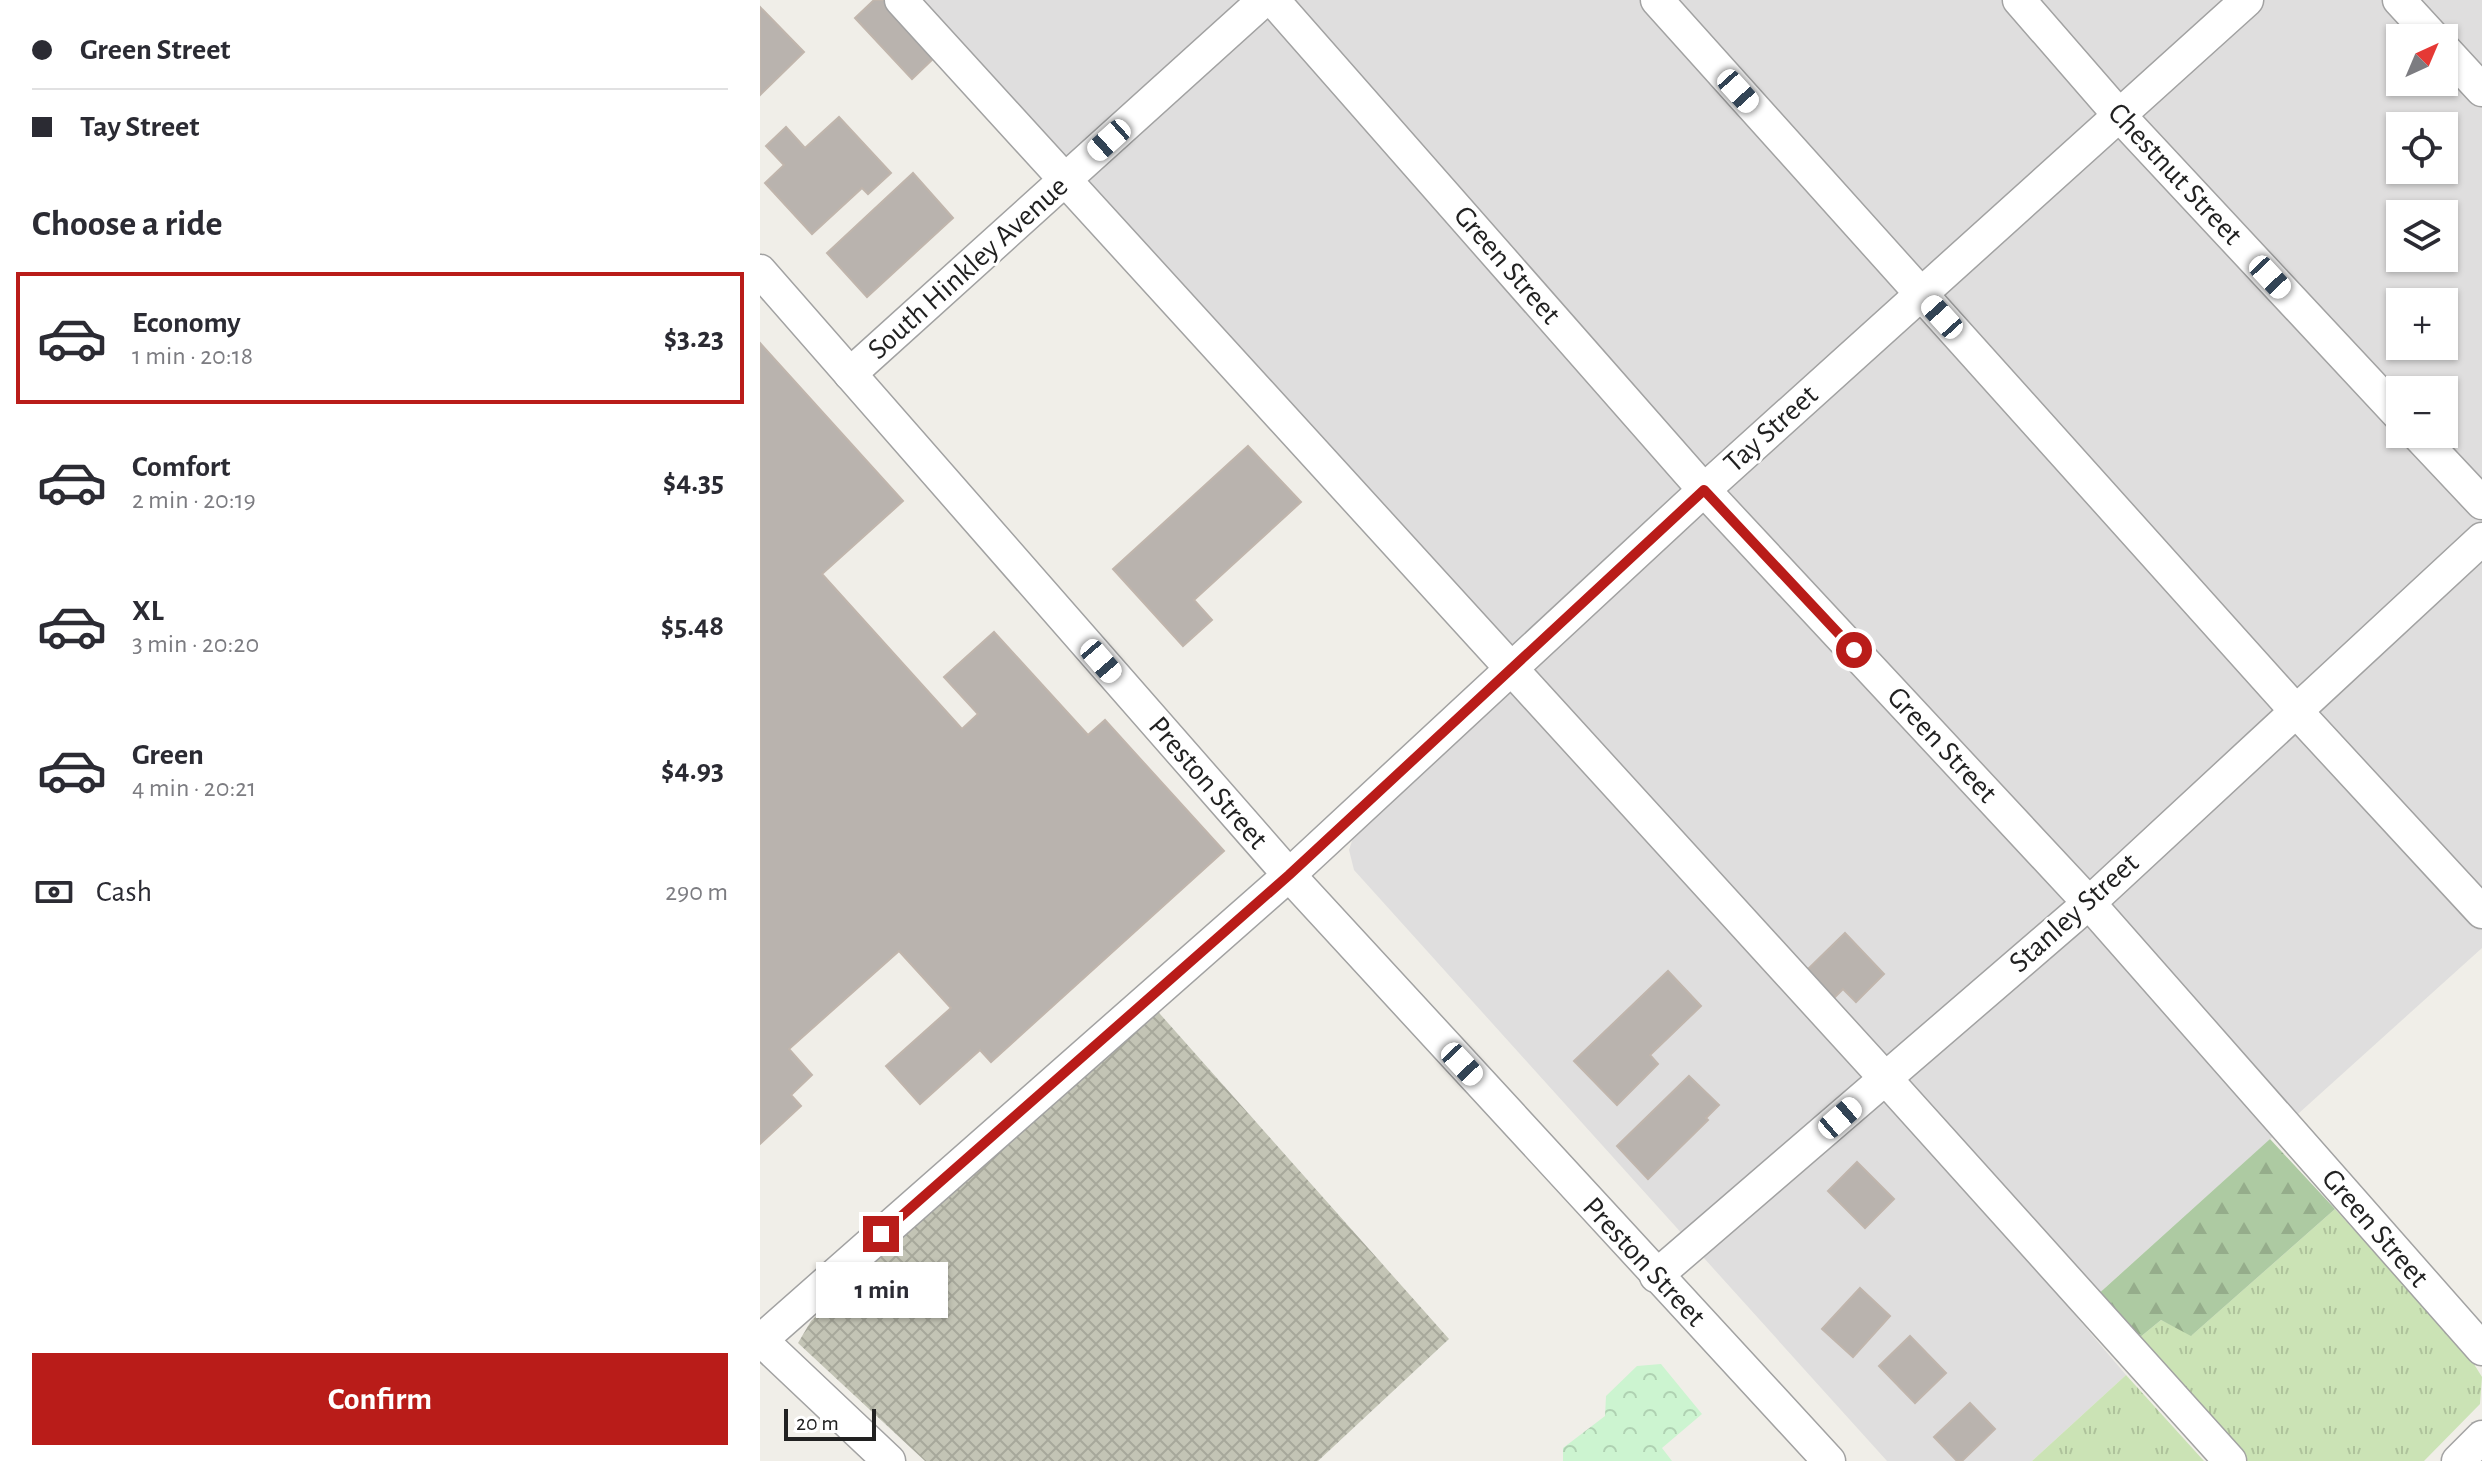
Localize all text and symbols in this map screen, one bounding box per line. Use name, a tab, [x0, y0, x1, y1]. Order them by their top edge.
north arrow	[2386, 24, 2458, 96]
map controls	[2386, 24, 2458, 448]
text: Green Street	[80, 35, 230, 65]
car	[1713, 65, 1763, 117]
street label: Chestnut Street	[2102, 97, 2248, 251]
text: Tay Street	[80, 112, 199, 142]
button: locate	[2386, 112, 2458, 184]
car	[1083, 115, 1135, 165]
street label: South Hinkley Avenue	[862, 171, 1074, 365]
street label: Green Street	[1448, 200, 1566, 330]
button: layers	[2386, 200, 2458, 272]
text: Choose a ride	[32, 206, 222, 242]
car	[2245, 251, 2295, 303]
button: +	[2386, 288, 2458, 360]
car	[1917, 291, 1967, 343]
icon: car	[36, 302, 108, 374]
text: Economy	[132, 308, 241, 338]
text: $3.23	[664, 323, 724, 353]
text: 1 min · 20:18	[132, 343, 253, 369]
button: −	[2386, 376, 2458, 448]
street label: Tay Street	[1718, 379, 1824, 478]
icon: car	[36, 446, 108, 518]
text: Comfort	[132, 452, 231, 482]
text: $4.35	[663, 467, 724, 497]
text: 2 min · 20:19	[132, 487, 256, 513]
icon: car	[36, 590, 108, 662]
text: XL	[132, 596, 164, 626]
text: $5.48	[661, 611, 724, 641]
text: 3 min · 20:20	[132, 631, 259, 657]
route start	[1836, 632, 1872, 668]
car	[1076, 635, 1126, 687]
street label: Green Street	[1881, 681, 2003, 809]
street label: Preston Street	[1143, 711, 1274, 855]
icon: car	[36, 734, 108, 806]
text: Green	[132, 740, 204, 770]
text: $4.93	[661, 755, 724, 785]
text: 4 min · 20:21	[132, 775, 256, 801]
street label: Stanley Street	[2004, 847, 2145, 978]
icon: cash	[32, 870, 76, 914]
text: Cash	[96, 877, 152, 907]
text: 290 m	[665, 879, 728, 905]
car	[1437, 1038, 1487, 1090]
car	[1814, 1093, 1866, 1143]
street label: Green Street	[2316, 1163, 2434, 1293]
street label: Preston Street	[1577, 1192, 1711, 1333]
route end	[863, 1216, 899, 1252]
callout: 1 min	[815, 1262, 947, 1318]
text: 1 min	[855, 1277, 909, 1303]
button: Confirm	[32, 1353, 728, 1445]
scale bar	[784, 1405, 876, 1441]
text: 20 m	[796, 1412, 839, 1434]

